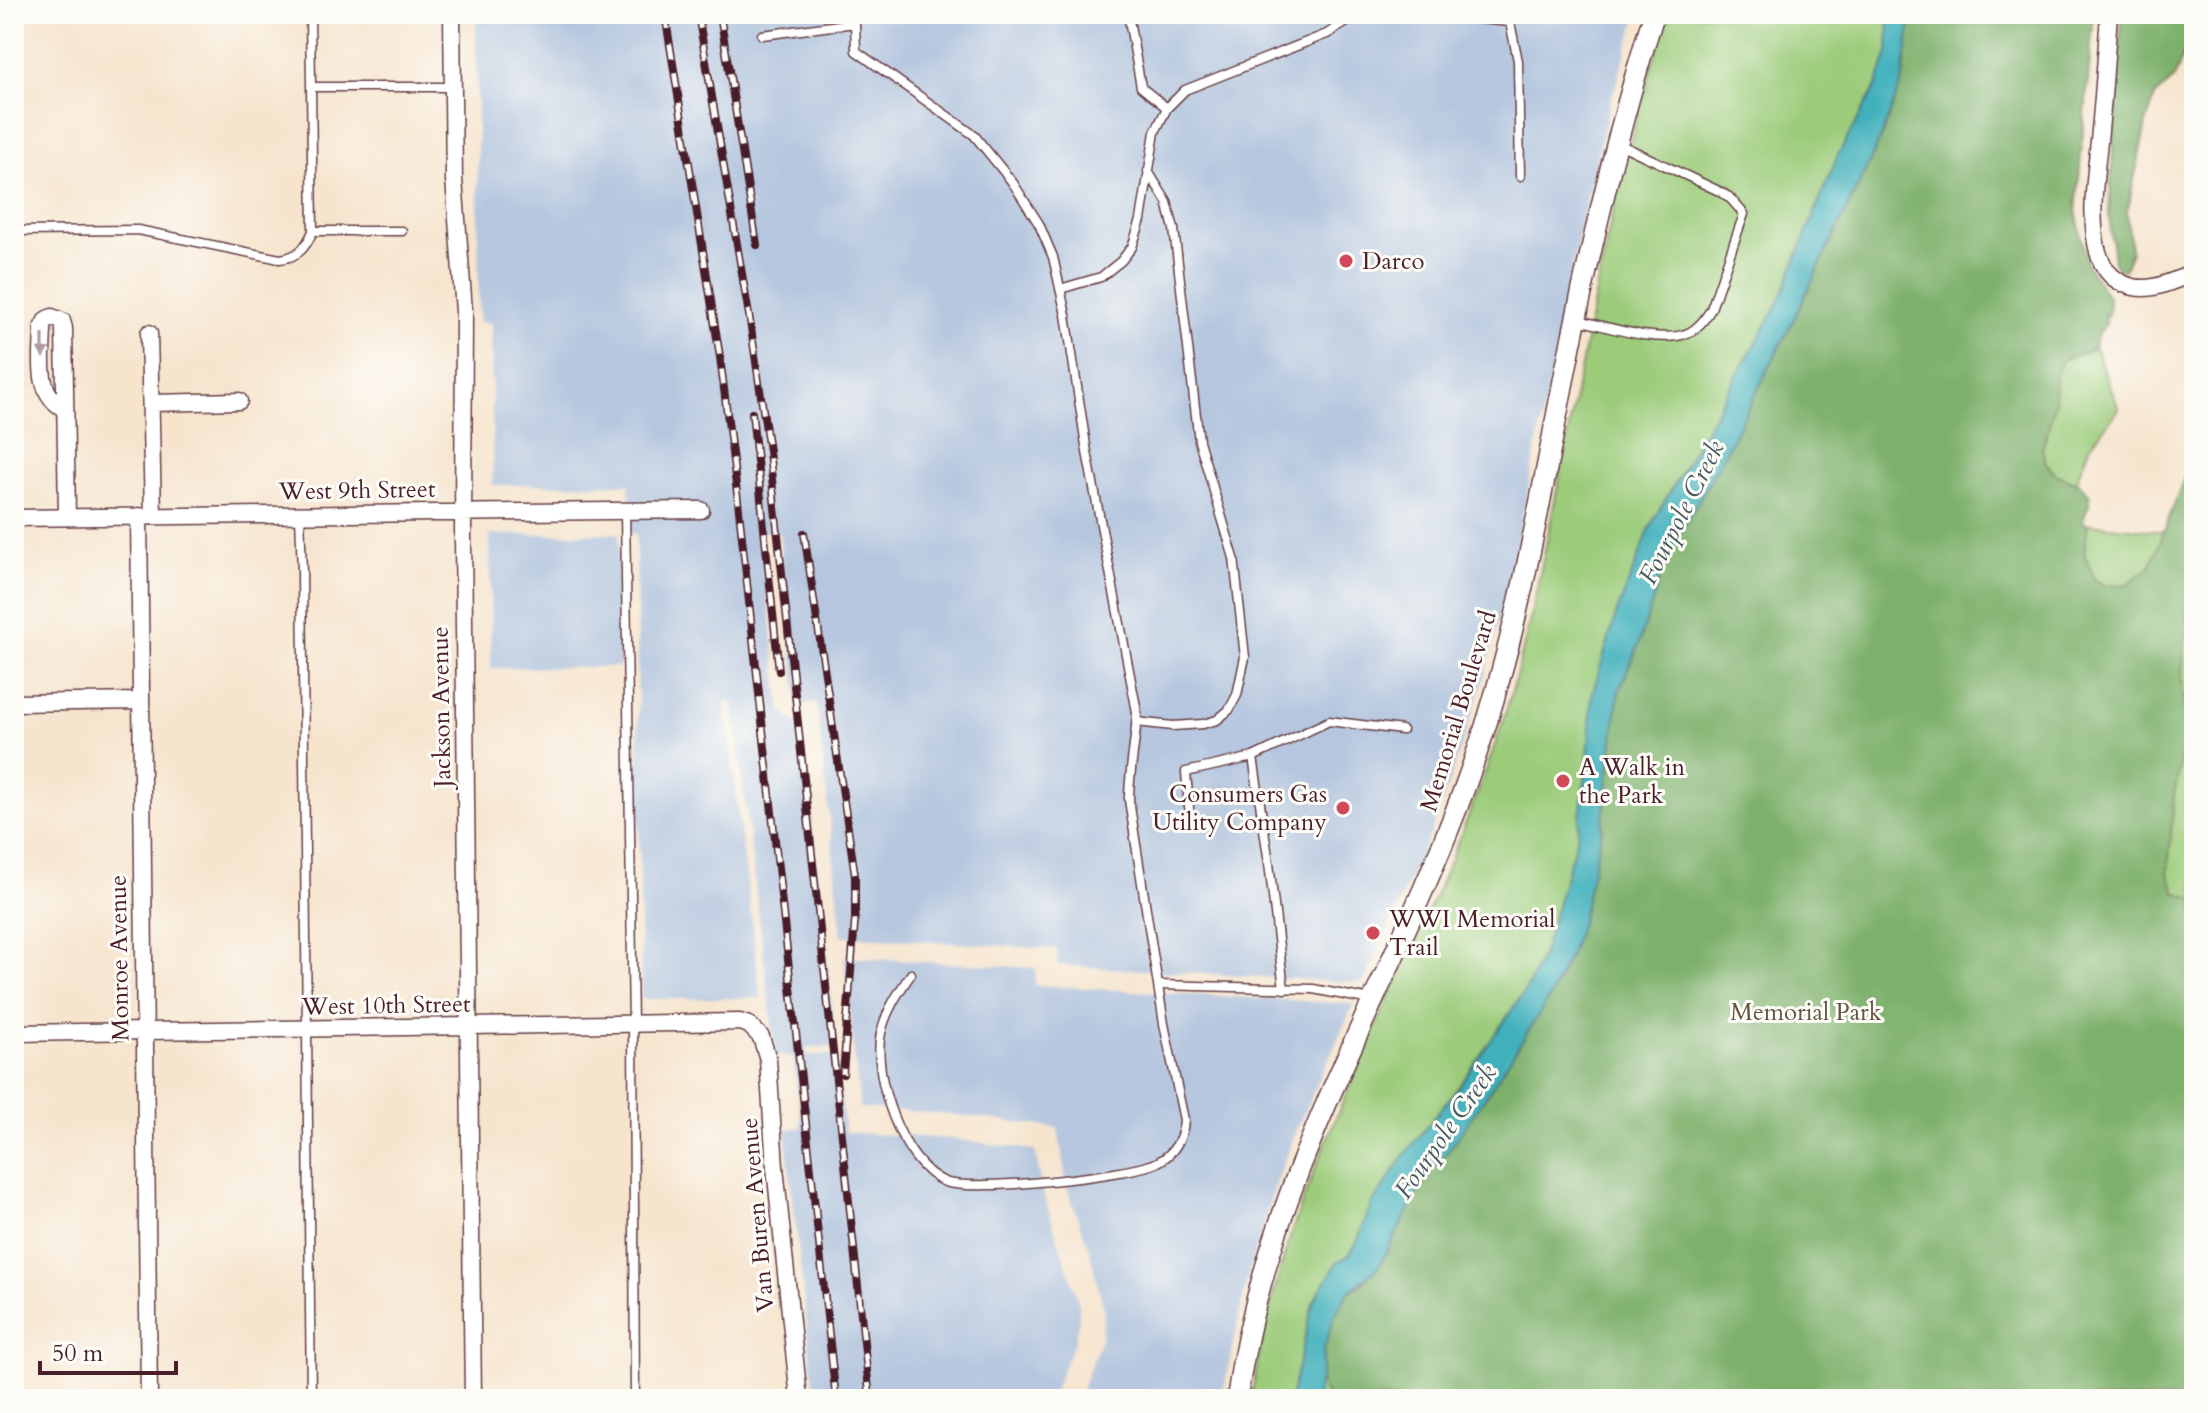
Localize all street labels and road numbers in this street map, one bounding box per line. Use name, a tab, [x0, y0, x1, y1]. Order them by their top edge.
street label: West 9th Street	[277, 473, 436, 508]
street label: Memorial Boulevard	[1412, 606, 1505, 816]
street label: Jackson Avenue	[424, 626, 459, 791]
street label: Monroe Avenue	[102, 875, 137, 1041]
street label: West 10th Street	[300, 988, 471, 1023]
street label: Van Buren Avenue	[733, 1116, 782, 1314]

